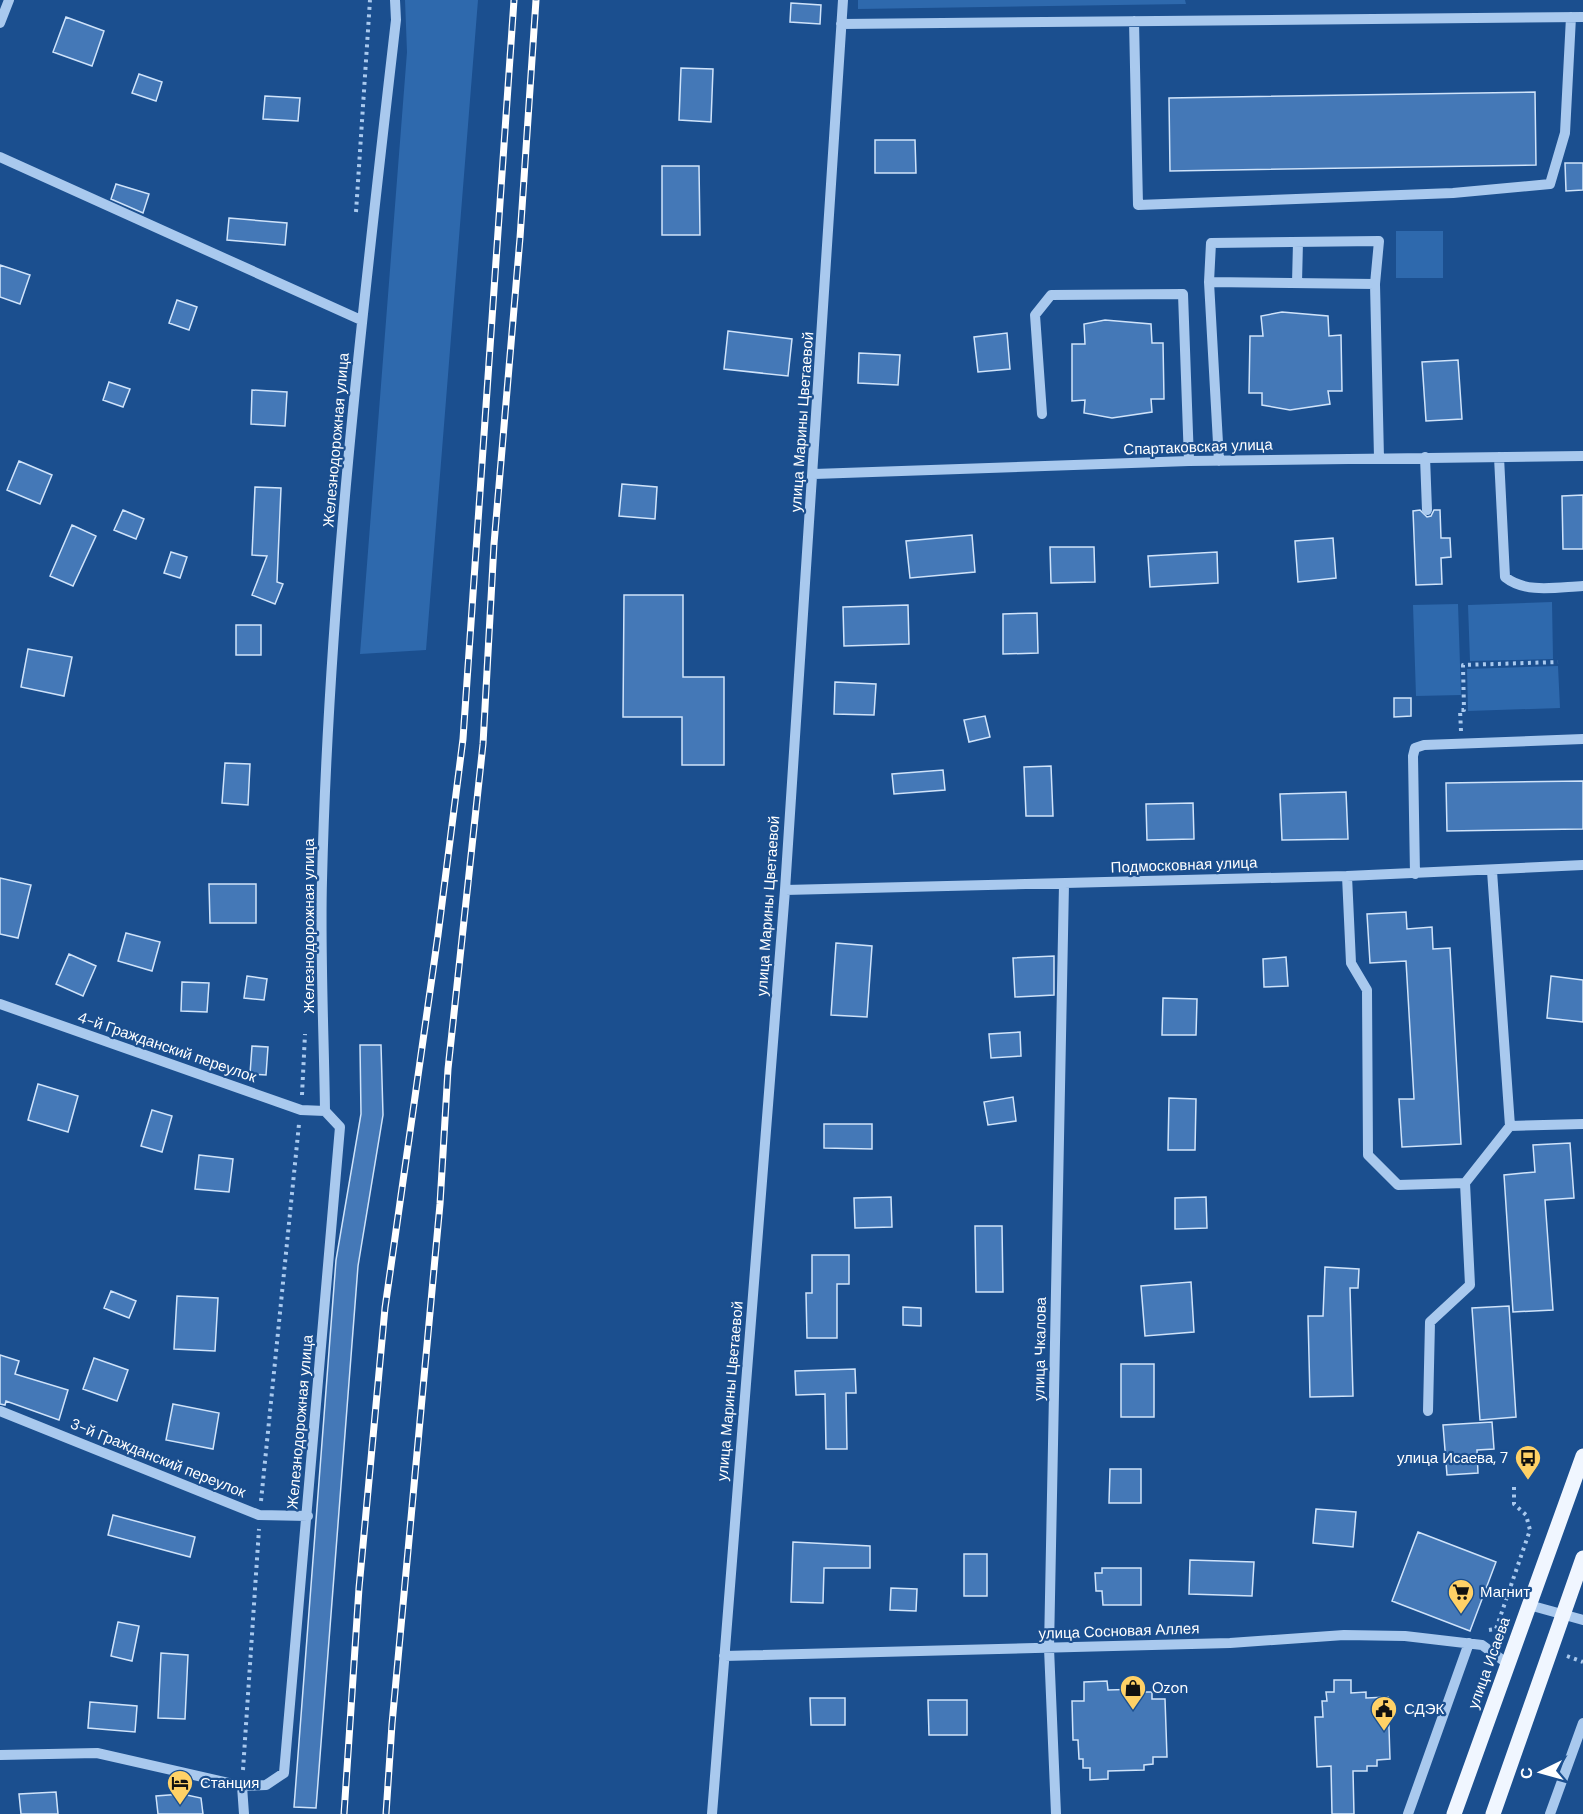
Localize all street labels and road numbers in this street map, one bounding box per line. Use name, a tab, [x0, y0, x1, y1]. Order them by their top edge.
street label: улица Марины Цветаевой	[786, 331, 818, 513]
street label: Железнодорожная улица	[318, 351, 354, 528]
street label: Спартаковская улица	[1123, 434, 1274, 460]
street label: улица Марины Цветаевой	[752, 815, 784, 997]
street label: Железнодорожная улица	[299, 838, 319, 1014]
street label: Подмосковная улица	[1110, 852, 1258, 878]
street label: 4-й Гражданский переулок	[75, 1007, 259, 1087]
street label: улица Чкалова	[1029, 1296, 1051, 1401]
street label: улица Марины Цветаевой	[712, 1300, 748, 1482]
street label: Железнодорожная улица	[282, 1333, 318, 1510]
street label: 3-й Гражданский переулок	[67, 1414, 249, 1503]
street label: улица Исаева	[1463, 1614, 1515, 1712]
street label: улица Сосновая Аллея	[1038, 1618, 1200, 1644]

